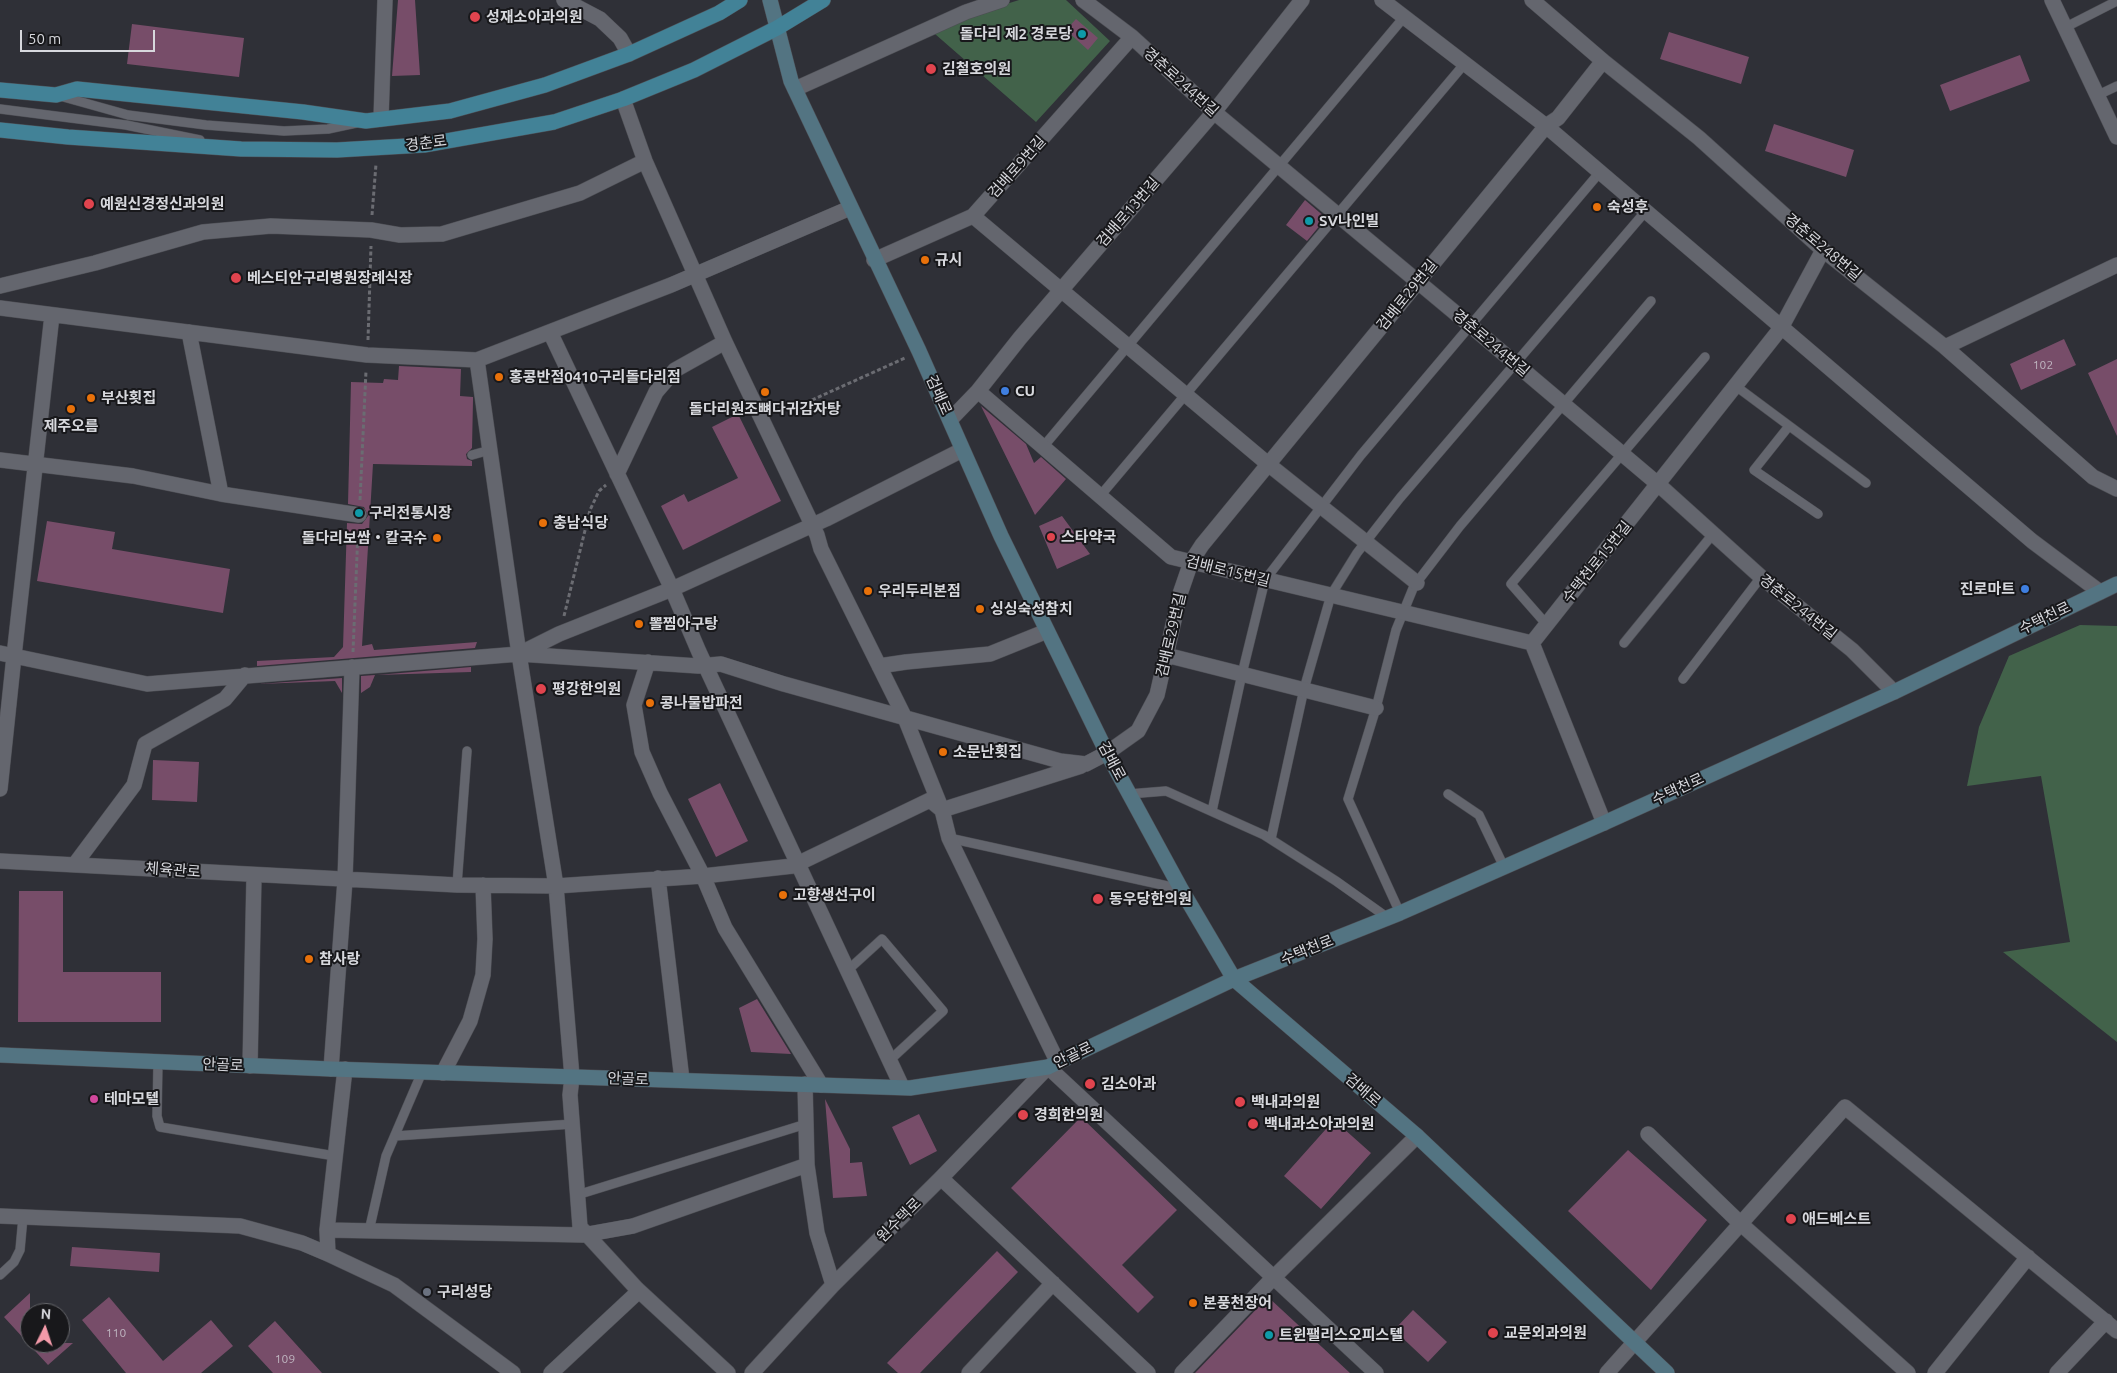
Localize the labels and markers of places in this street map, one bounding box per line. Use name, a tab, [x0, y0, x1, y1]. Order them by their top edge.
place label: 성재소아과의원	[486, 8, 583, 26]
marker: 성재소아과의원	[468, 10, 482, 24]
place label: 돌다리 제2 경로당	[960, 25, 1072, 43]
marker: 돌다리 제2 경로당	[1076, 28, 1088, 40]
place label: 김철호의원	[942, 60, 1011, 78]
marker: 김철호의원	[924, 62, 938, 76]
place label: 예원신경정신과의원	[100, 195, 224, 213]
marker: 예원신경정신과의원	[82, 197, 96, 211]
place label: 숙성후	[1607, 198, 1648, 216]
marker: 숙성후	[1591, 201, 1603, 213]
place label: SV나인빌	[1319, 212, 1379, 230]
marker: SV나인빌	[1303, 215, 1315, 227]
place label: 규시	[935, 251, 963, 269]
marker: 규시	[919, 254, 931, 266]
place label: 베스티안구리병원장례식장	[247, 269, 413, 287]
marker: 베스티안구리병원장례식장	[229, 271, 243, 285]
place label: 홍콩반점0410구리돌다리점	[509, 368, 681, 386]
marker: 홍콩반점0410구리돌다리점	[493, 371, 505, 383]
place label: CU	[1015, 382, 1035, 400]
marker: CU	[999, 385, 1011, 397]
marker: 돌다리원조뼈다귀감자탕	[759, 386, 771, 398]
place label: 부산횟집	[101, 389, 156, 407]
marker: 부산횟집	[85, 392, 97, 404]
place label: 돌다리원조뼈다귀감자탕	[689, 400, 841, 418]
marker: 제주오름	[65, 403, 77, 415]
place label: 제주오름	[43, 417, 99, 435]
place label: 구리전통시장	[369, 504, 452, 522]
marker: 구리전통시장	[353, 507, 365, 519]
place label: 충남식당	[553, 514, 608, 532]
marker: 충남식당	[537, 517, 549, 529]
place label: 스타약국	[1061, 528, 1116, 546]
place label: 돌다리보쌈・칼국수	[302, 529, 427, 547]
marker: 스타약국	[1045, 531, 1057, 543]
marker: 돌다리보쌈・칼국수	[431, 532, 443, 544]
place label: 진로마트	[1960, 580, 2015, 598]
place label: 우리두리본점	[878, 582, 961, 600]
marker: 진로마트	[2019, 583, 2031, 595]
marker: 우리두리본점	[862, 585, 874, 597]
place label: 싱싱숙성참치	[990, 600, 1073, 618]
marker: 싱싱숙성참치	[974, 603, 986, 615]
place label: 뽈찜아구탕	[649, 615, 718, 633]
marker: 뽈찜아구탕	[633, 618, 645, 630]
place label: 평강한의원	[552, 680, 621, 698]
marker: 평강한의원	[534, 682, 548, 696]
place label: 콩나물밥파전	[660, 694, 743, 712]
marker: 콩나물밥파전	[644, 697, 656, 709]
place label: 소문난횟집	[953, 743, 1022, 761]
marker: 소문난횟집	[937, 746, 949, 758]
place label: 고향생선구이	[793, 886, 876, 904]
marker: 고향생선구이	[777, 889, 789, 901]
place label: 동우당한의원	[1109, 890, 1192, 908]
marker: 동우당한의원	[1091, 892, 1105, 906]
place label: 참사랑	[319, 950, 360, 968]
marker: 참사랑	[303, 953, 315, 965]
place label: 김소아과	[1101, 1075, 1156, 1093]
marker: 김소아과	[1083, 1077, 1097, 1091]
place label: 테마모텔	[104, 1090, 159, 1108]
marker: 테마모텔	[88, 1093, 100, 1105]
place label: 백내과의원	[1251, 1093, 1320, 1111]
marker: 백내과의원	[1233, 1095, 1247, 1109]
place label: 경희한의원	[1034, 1106, 1103, 1124]
marker: 경희한의원	[1016, 1108, 1030, 1122]
place label: 백내과소아과의원	[1264, 1115, 1374, 1133]
marker: 백내과소아과의원	[1246, 1117, 1260, 1131]
place label: 애드베스트	[1802, 1210, 1871, 1228]
marker: 애드베스트	[1784, 1212, 1798, 1226]
place label: 구리성당	[437, 1283, 492, 1301]
marker: 구리성당	[421, 1286, 433, 1298]
place label: 본풍천장어	[1203, 1294, 1272, 1312]
marker: 본풍천장어	[1187, 1297, 1199, 1309]
place label: 교문외과의원	[1504, 1324, 1587, 1342]
place label: 트윈팰리스오피스텔	[1279, 1326, 1403, 1344]
marker: 교문외과의원	[1486, 1326, 1500, 1340]
marker: 트윈팰리스오피스텔	[1263, 1329, 1275, 1341]

